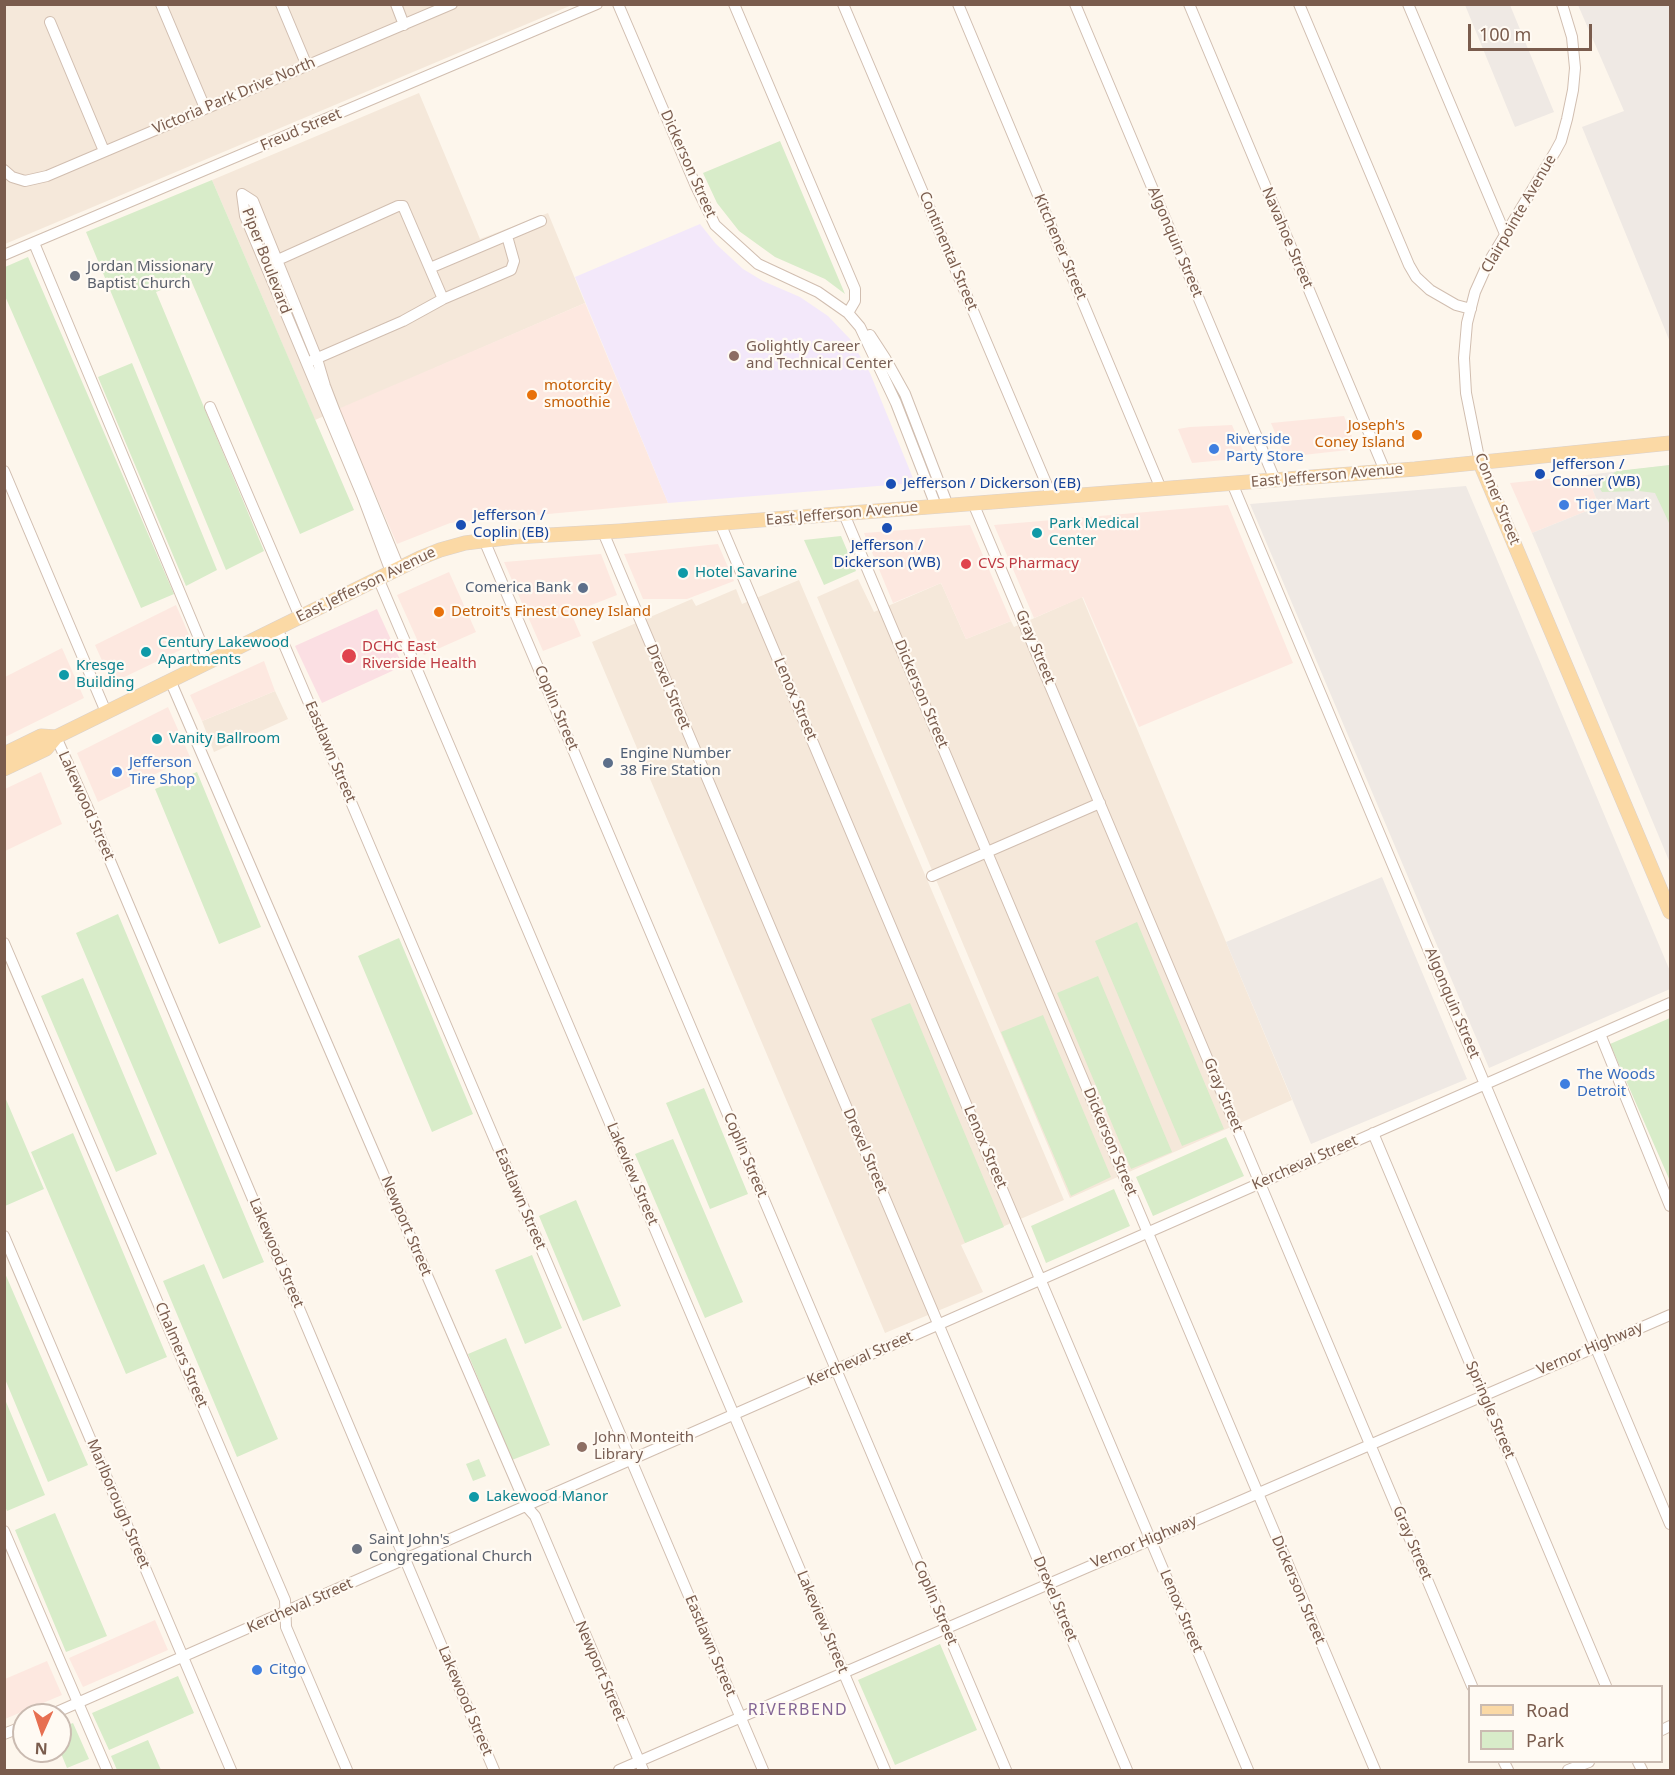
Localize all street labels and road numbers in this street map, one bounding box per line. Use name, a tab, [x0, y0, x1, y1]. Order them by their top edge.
street label: Victoria Park Drive North	[150, 54, 318, 138]
street label: Freud Street	[258, 105, 344, 155]
street label: Dickerson Street	[656, 107, 720, 221]
street label: Clairpointe Avenue	[1478, 152, 1560, 276]
street label: Algonquin Street	[1144, 184, 1206, 300]
street label: Navahoe Street	[1258, 185, 1316, 291]
street label: Continental Street	[915, 189, 981, 313]
street label: Kitchener Street	[1030, 191, 1090, 303]
street label: Piper Boulevard	[238, 205, 294, 317]
street label: Conner Street	[1470, 450, 1524, 548]
street label: East Jefferson Avenue	[1250, 460, 1404, 492]
street label: East Jefferson Avenue	[765, 498, 919, 530]
street label: East Jefferson Avenue	[293, 543, 439, 627]
street label: Gray Street	[1011, 607, 1059, 687]
street label: Dickerson Street	[890, 637, 952, 751]
street label: Drexel Street	[642, 642, 694, 732]
street label: Lenox Street	[770, 655, 820, 743]
street label: Coplin Street	[530, 663, 582, 753]
street label: Eastlawn Street	[301, 699, 359, 805]
street label: Lakewood Street	[54, 749, 118, 863]
street label: Algonquin Street	[1421, 945, 1483, 1061]
street label: Gray Street	[1199, 1055, 1247, 1135]
street label: Dickerson Street	[1079, 1085, 1141, 1199]
street label: Lenox Street	[960, 1103, 1010, 1191]
street label: Drexel Street	[839, 1106, 891, 1196]
street label: Coplin Street	[719, 1110, 771, 1200]
street label: Lakeview Street	[602, 1120, 662, 1228]
street label: Kercheval Street	[1249, 1132, 1361, 1194]
street label: Eastlawn Street	[491, 1146, 549, 1252]
street label: Newport Street	[377, 1173, 435, 1279]
street label: Lakewood Street	[245, 1195, 307, 1311]
street label: Chalmers Street	[151, 1300, 211, 1410]
street label: Vernor Highway	[1534, 1319, 1646, 1379]
street label: Kercheval Street	[804, 1328, 916, 1390]
street label: Springle Street	[1461, 1359, 1519, 1461]
street label: Marlborough Street	[83, 1437, 153, 1571]
street label: Gray Street	[1388, 1503, 1436, 1583]
street label: Vernor Highway	[1088, 1512, 1200, 1572]
street label: Dickerson Street	[1267, 1533, 1329, 1647]
street label: Drexel Street	[1029, 1554, 1081, 1644]
street label: Coplin Street	[909, 1558, 961, 1648]
street label: Lenox Street	[1156, 1567, 1206, 1655]
street label: Lakeview Street	[792, 1568, 852, 1676]
street label: Kercheval Street	[244, 1575, 356, 1637]
street label: Eastlawn Street	[681, 1593, 739, 1699]
street label: Newport Street	[571, 1618, 629, 1724]
street label: Lakewood Street	[434, 1643, 496, 1759]

